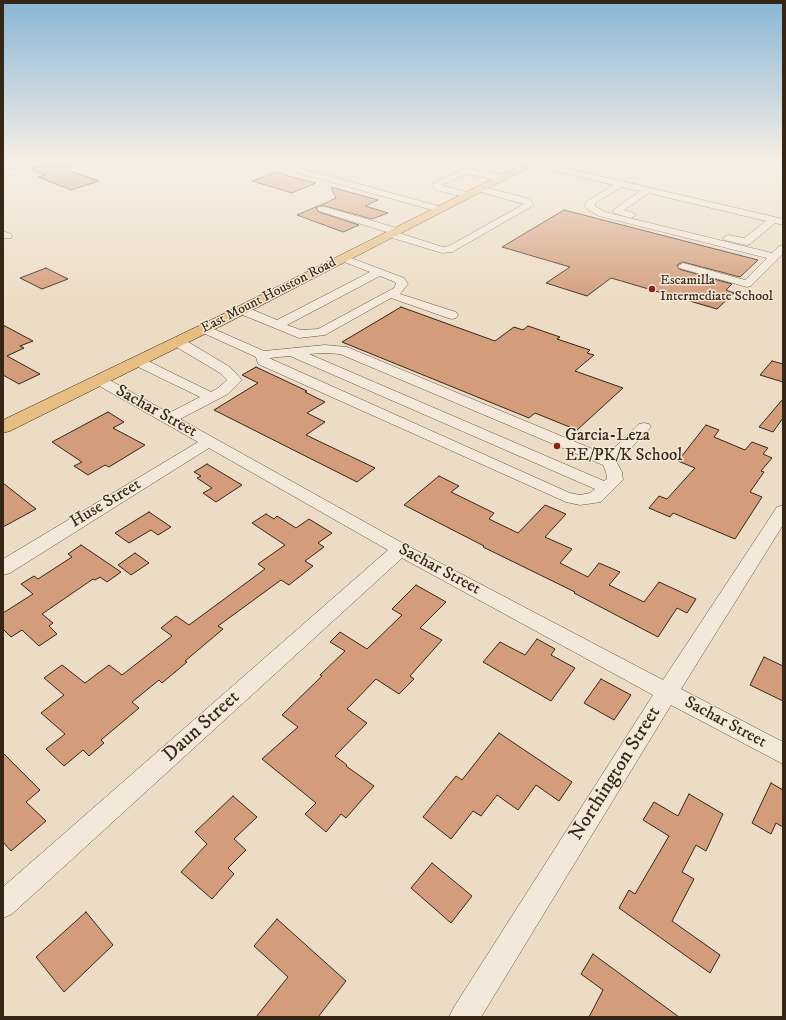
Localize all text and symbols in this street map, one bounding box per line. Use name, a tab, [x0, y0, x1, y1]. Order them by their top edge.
street label: East Mount Houston Road	[199, 255, 339, 337]
place label: Escamilla Intermediate School	[660, 273, 773, 306]
marker: Escamilla Intermediate School	[647, 284, 657, 294]
street label: Sachar Street	[112, 381, 200, 443]
place label: Garcia-Leza EE/PK/K School	[565, 426, 682, 466]
marker: Garcia-Leza EE/PK/K School	[552, 441, 562, 451]
street label: Huse Street	[67, 475, 145, 533]
street label: Sachar Street	[395, 540, 483, 600]
street label: Daun Street	[159, 686, 245, 768]
street label: Sachar Street	[681, 693, 769, 753]
street label: Northington Street	[565, 703, 667, 845]

